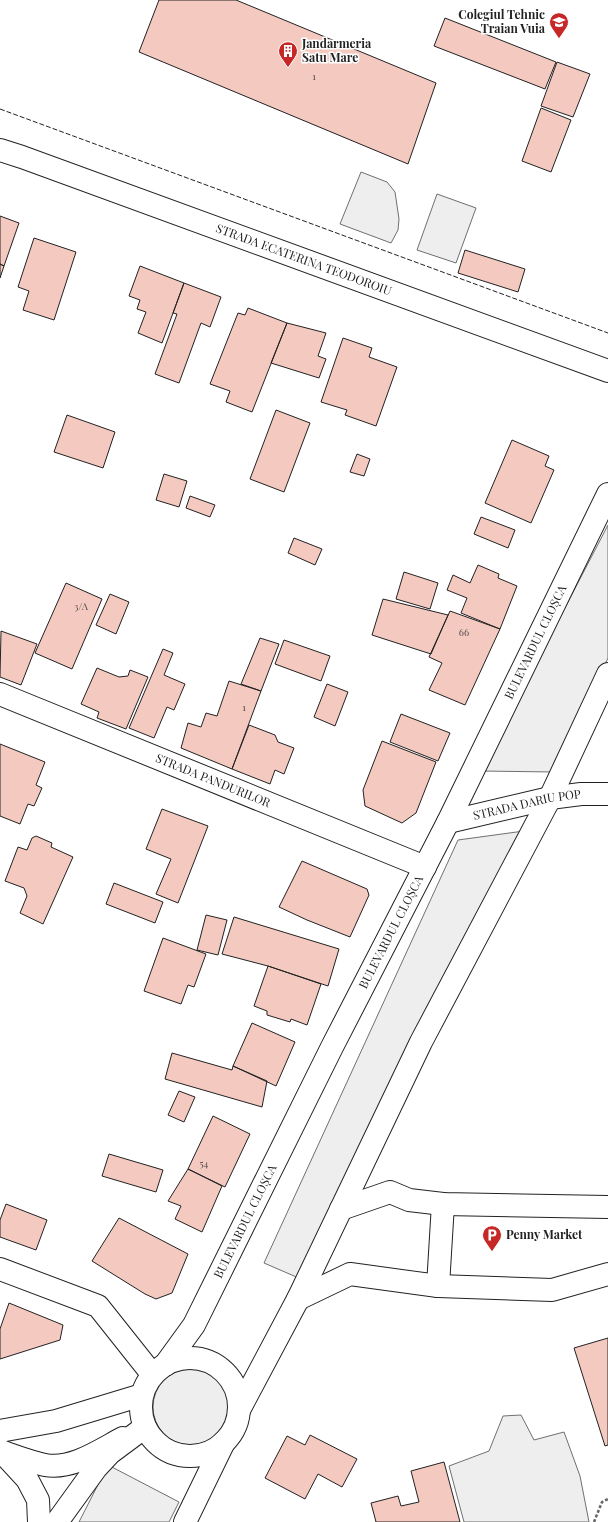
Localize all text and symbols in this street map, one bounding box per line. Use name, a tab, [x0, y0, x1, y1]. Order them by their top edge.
place label: Colegiul Tehnic Traian Vuia	[458, 6, 546, 36]
school or university icon: Colegiul Tehnic Traian Vuia	[548, 11, 570, 39]
place label: Jandarmeria Satu Mare	[301, 35, 372, 65]
building icon: Jandarmeria Satu Mare	[277, 40, 299, 68]
house number: 1	[312, 69, 316, 83]
street label: STRADA ECATERINA TEODOROIU	[214, 220, 394, 298]
street label: BULEVARDUL CLOȘCA	[500, 582, 570, 702]
house number: 3/A	[74, 599, 89, 613]
house number: 66	[459, 625, 469, 639]
house number: 1	[242, 700, 246, 714]
street label: STRADA PANDURILOR	[154, 749, 273, 810]
street label: STRADA DARIU POP	[471, 785, 582, 823]
street label: BULEVARDUL CLOȘCA	[355, 872, 426, 991]
house number: 54	[199, 1156, 209, 1170]
street label: BULEVARDUL CLOȘCA	[209, 1161, 280, 1281]
parking icon: Penny Market	[481, 1224, 503, 1252]
place label: Penny Market	[506, 1226, 583, 1242]

